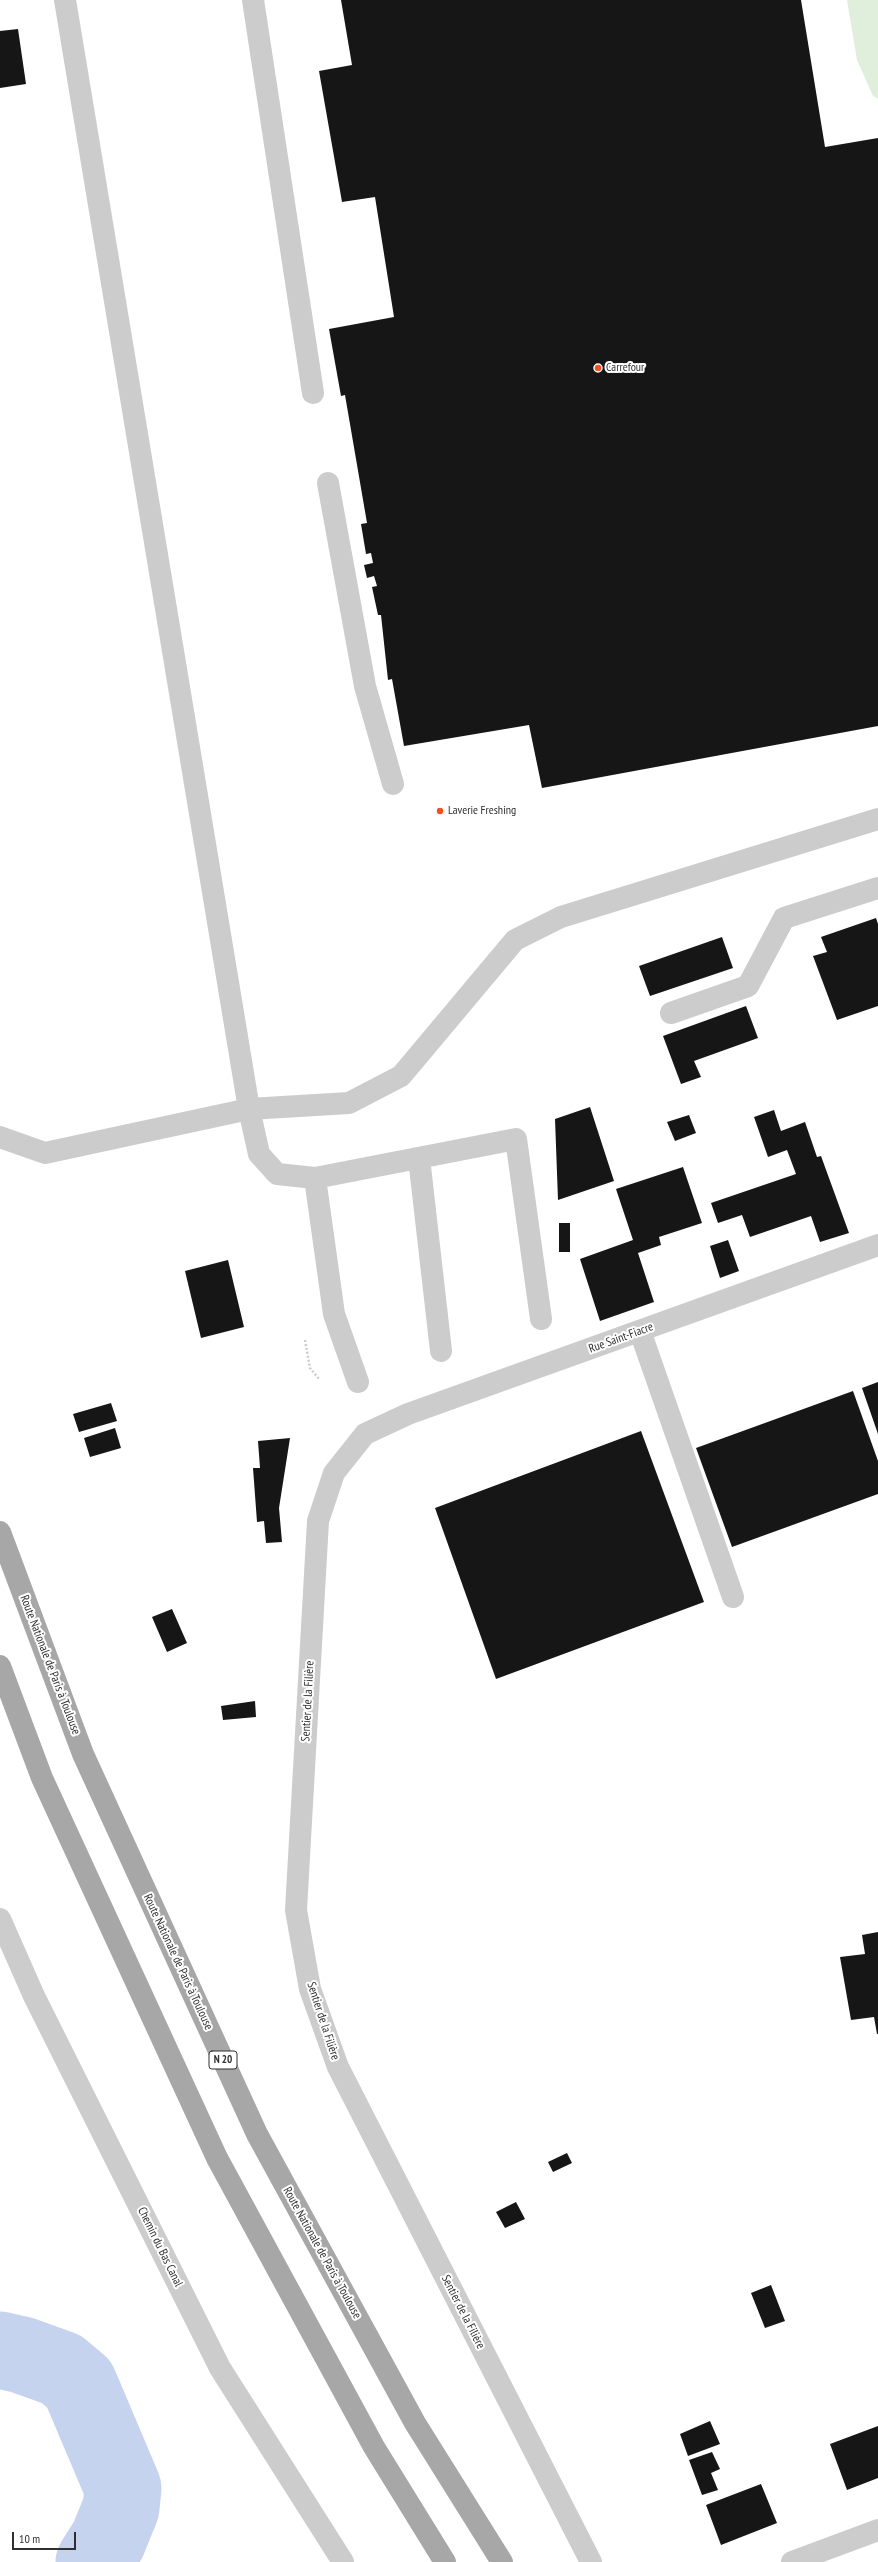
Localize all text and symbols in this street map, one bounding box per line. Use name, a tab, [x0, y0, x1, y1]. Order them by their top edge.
place label: Carrefour	[606, 361, 644, 375]
marker: Carrefour	[593, 363, 603, 373]
place label: Laverie Freshing	[448, 804, 516, 818]
marker: Laverie Freshing	[435, 806, 445, 816]
street label: Rue Saint-Fiacre	[587, 1320, 655, 1356]
street label: Route Nationale de Paris à Toulouse	[17, 1593, 83, 1737]
street label: Sentier de la Filière	[299, 1660, 317, 1742]
street label: Route Nationale de Paris à Toulouse	[140, 1892, 216, 2032]
street label: Sentier de la Filière	[304, 1980, 342, 2062]
road number: N 20	[209, 2051, 237, 2069]
street label: Route Nationale de Paris à Toulouse	[280, 2185, 364, 2321]
street label: Chemin du Bas Canal	[134, 2205, 186, 2289]
street label: Sentier de la Filière	[438, 2273, 488, 2351]
scale bar	[14, 2524, 78, 2550]
text: 10 m	[19, 2531, 40, 2546]

